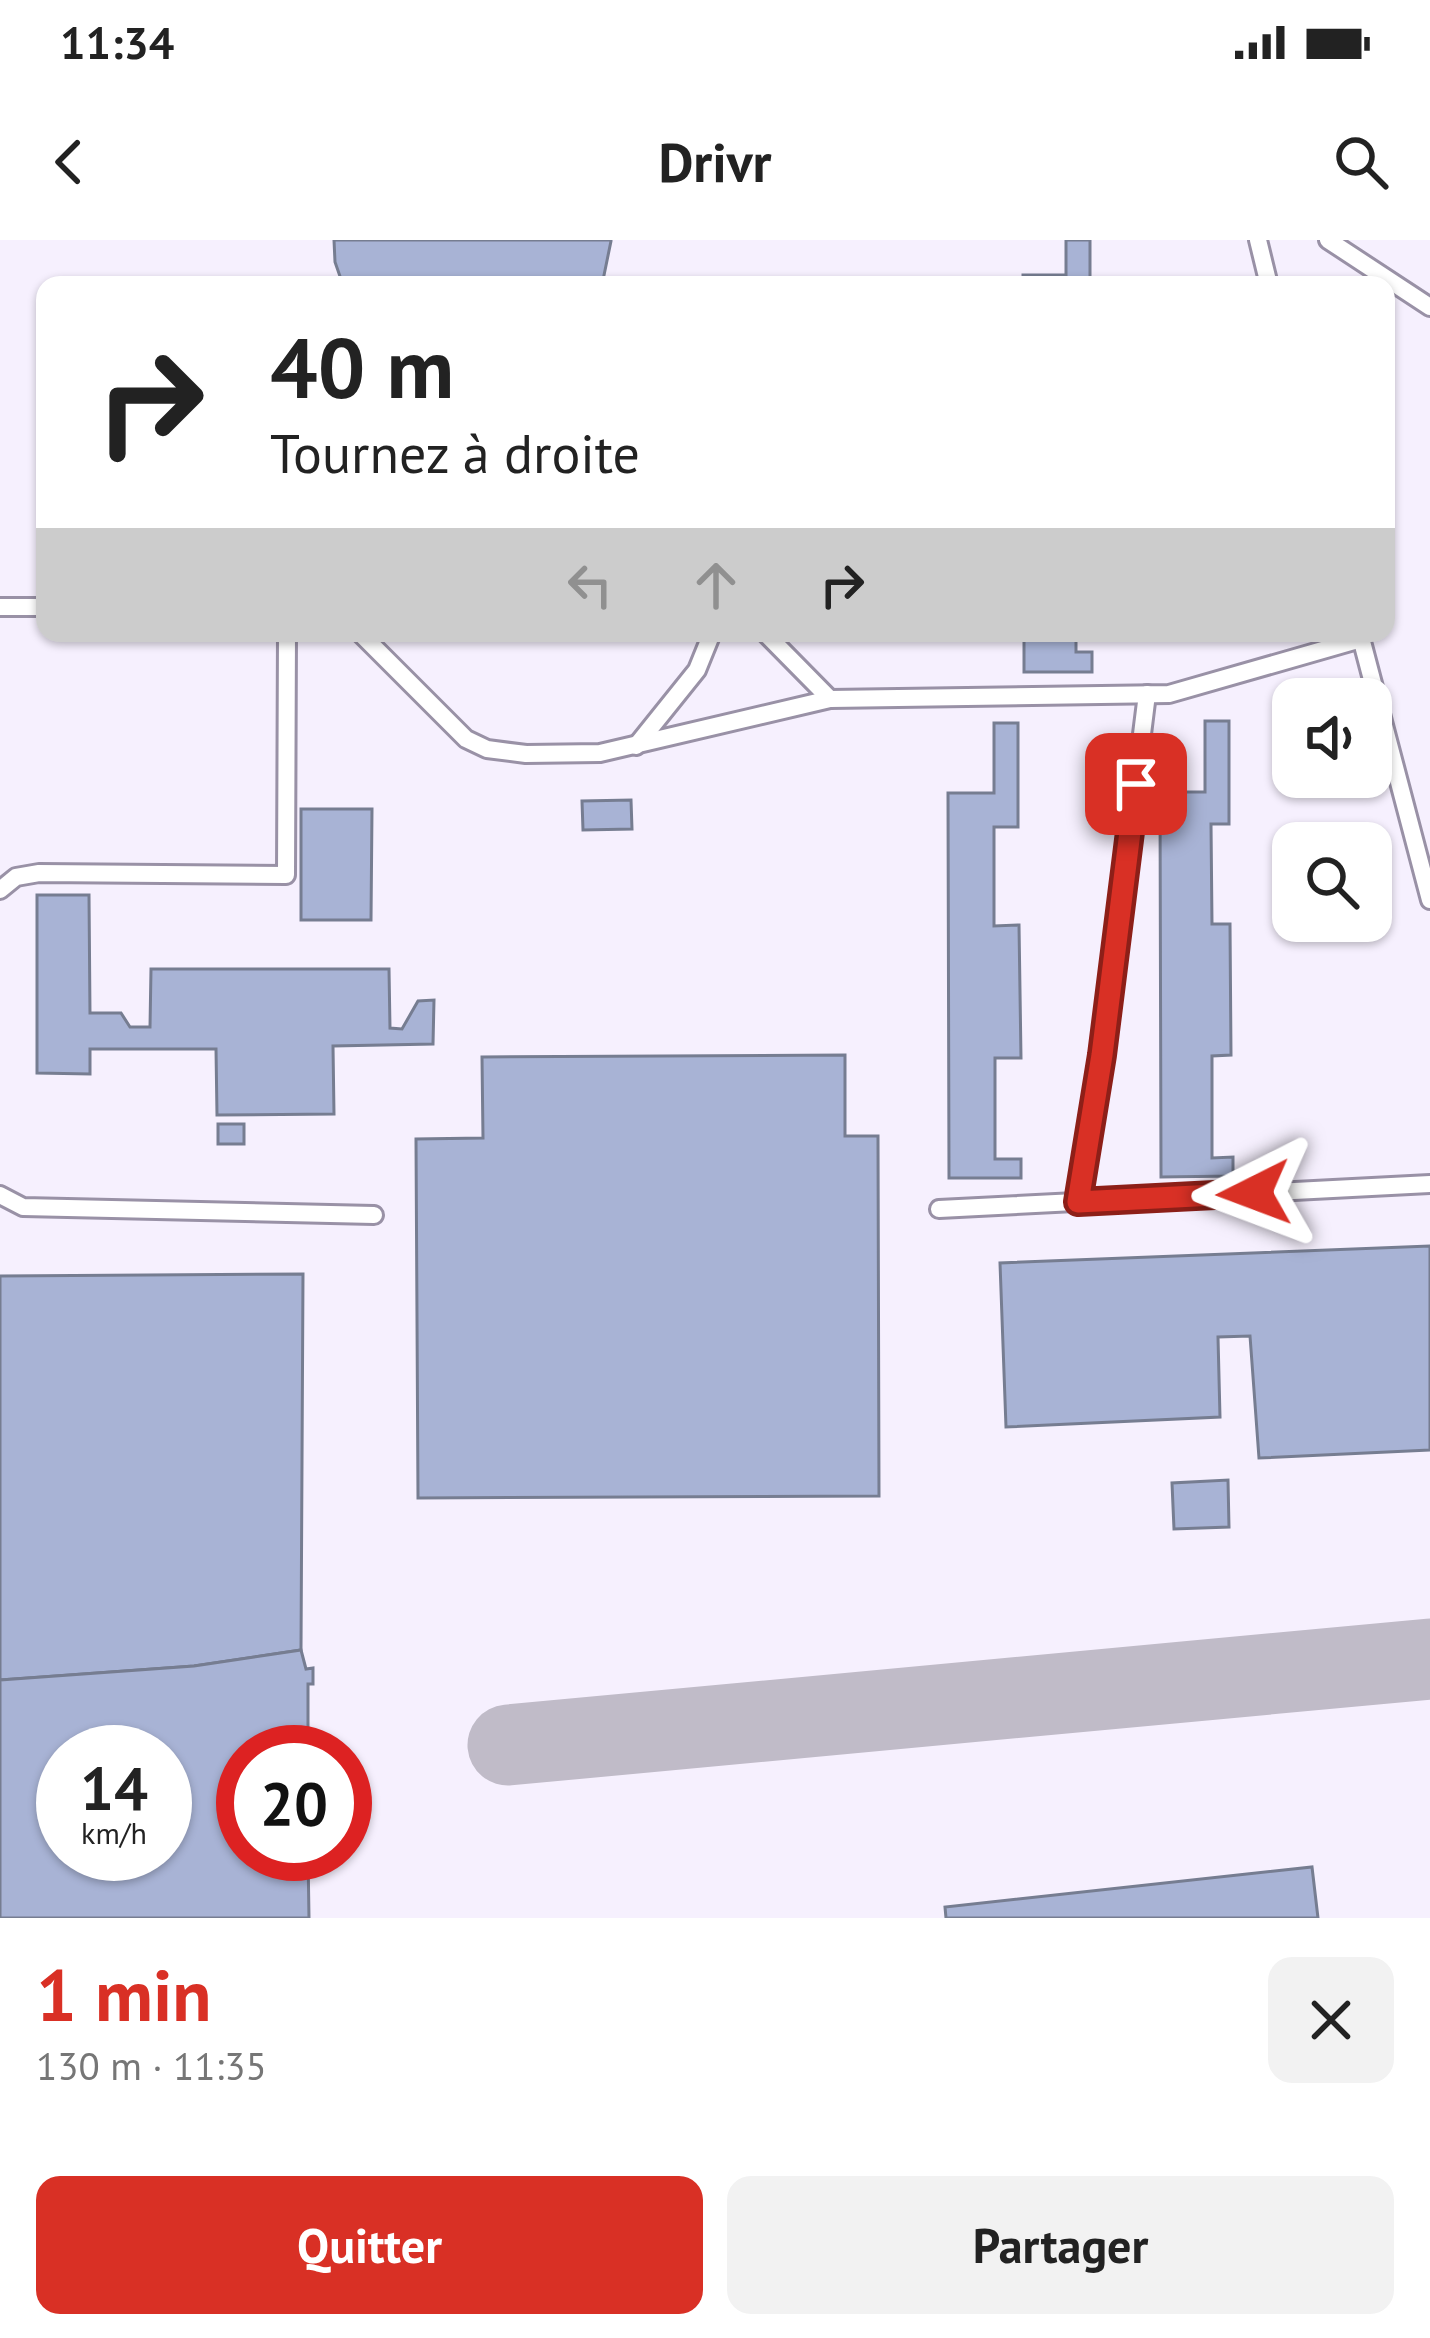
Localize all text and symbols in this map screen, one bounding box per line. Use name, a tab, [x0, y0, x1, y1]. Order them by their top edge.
text: 11:34	[60, 13, 174, 71]
text: Drivr	[658, 127, 772, 197]
icon: back	[36, 129, 102, 195]
icon: search	[1328, 129, 1394, 195]
text: 40 m	[270, 312, 454, 421]
icon: right	[72, 324, 228, 480]
text: Tournez à droite	[270, 418, 640, 488]
icon: left	[557, 552, 623, 618]
icon: ahead	[683, 552, 749, 618]
icon: right	[809, 552, 875, 618]
map controls	[1272, 678, 1392, 942]
button: sound	[1272, 678, 1392, 798]
pin	[1085, 733, 1187, 835]
icon: arrive	[1103, 751, 1169, 817]
button: search	[1272, 822, 1392, 942]
position arrow	[1191, 1130, 1317, 1256]
speed limit sign: 20	[216, 1725, 372, 1881]
text: 14	[80, 1749, 148, 1827]
text: km/h	[81, 1813, 147, 1852]
text: 1 min	[36, 1948, 212, 2041]
button: close	[1268, 1957, 1394, 2083]
text: 130 m · 11:35	[36, 2040, 267, 2091]
button: Quitter	[36, 2176, 703, 2314]
button: Partager	[727, 2176, 1394, 2314]

